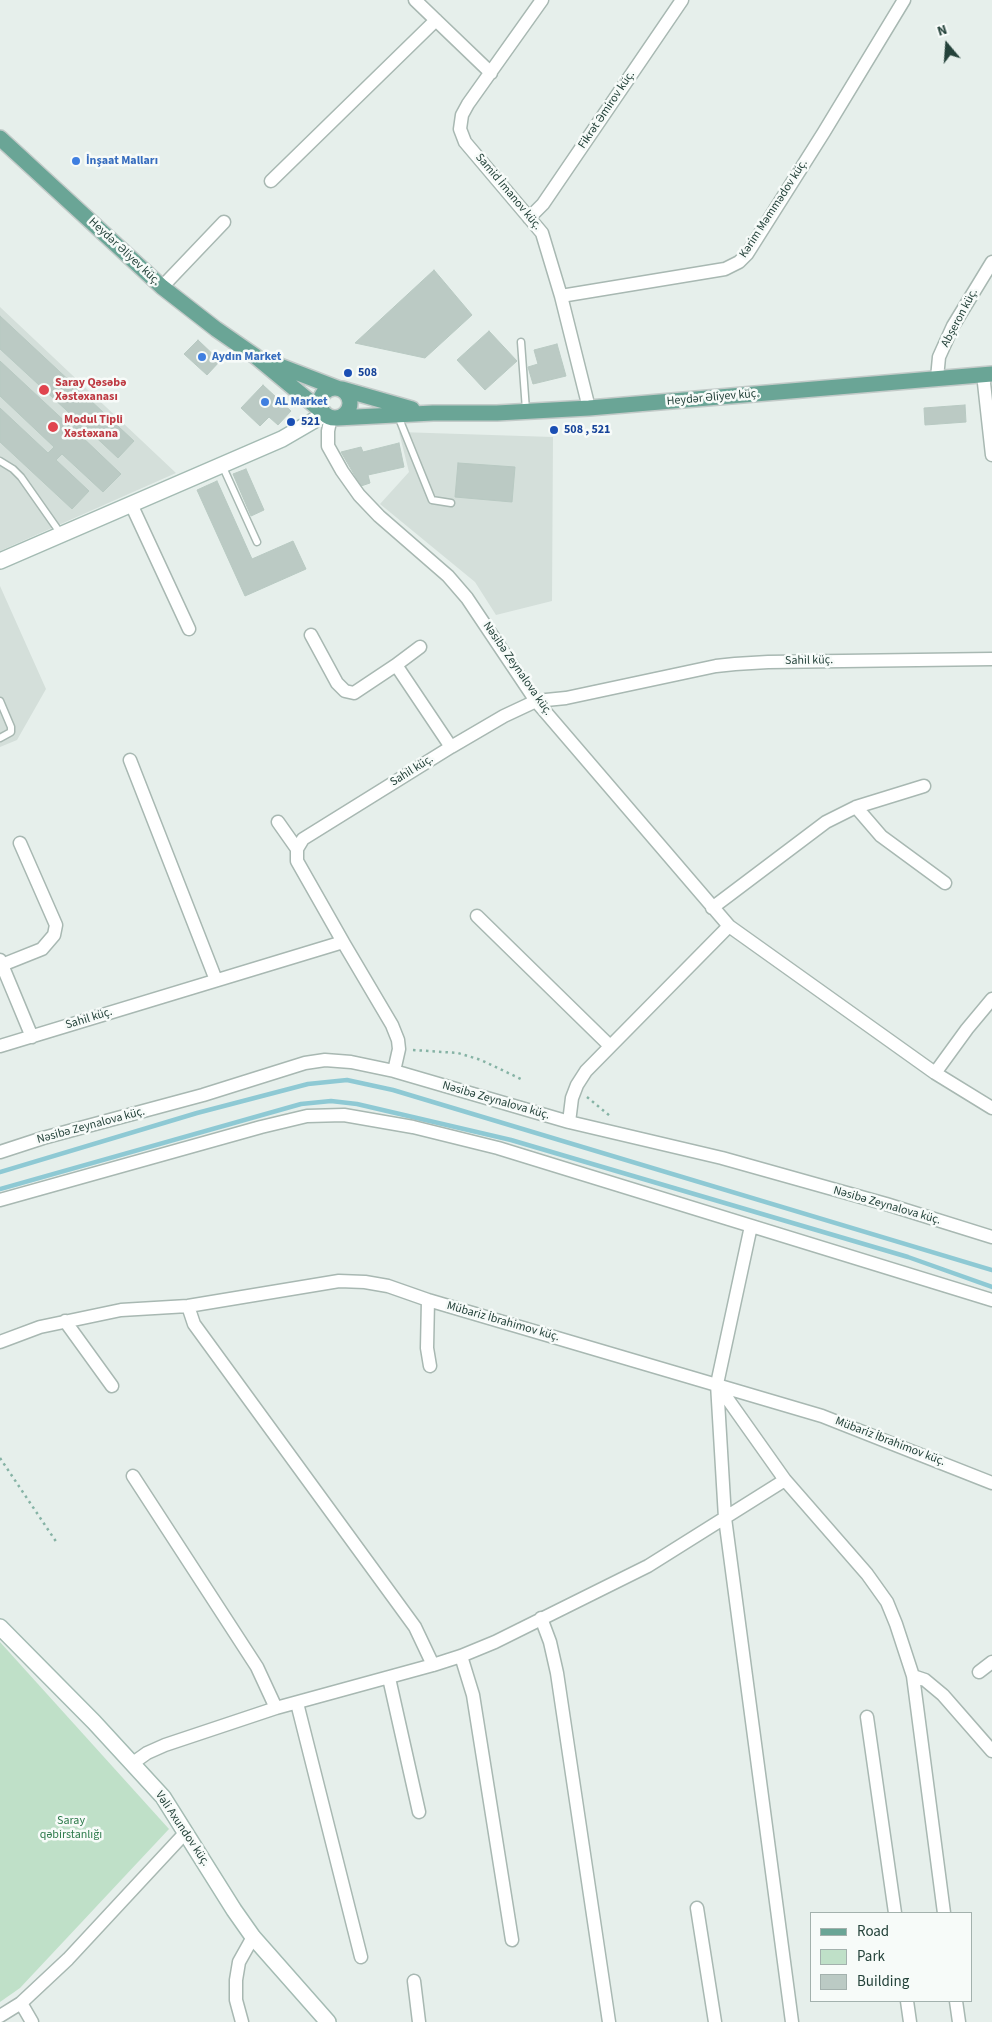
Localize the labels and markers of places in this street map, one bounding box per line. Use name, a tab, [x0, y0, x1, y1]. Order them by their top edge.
place label: İnşaat Malları	[86, 154, 158, 168]
marker: İnşaat Malları	[70, 155, 82, 167]
place label: Aydın Market	[212, 350, 281, 364]
marker: Aydın Market	[196, 351, 208, 363]
place label: 508	[358, 366, 377, 380]
marker: 508	[342, 367, 354, 379]
place label: Saray Qəsəbə Xəstəxanası	[55, 376, 126, 404]
marker: Saray Qəsəbə Xəstəxanası	[37, 383, 51, 397]
place label: AL Market	[275, 395, 328, 409]
marker: AL Market	[259, 396, 271, 408]
place label: Modul Tipli Xəstəxana	[64, 413, 123, 441]
place label: 521	[301, 415, 320, 429]
marker: 521	[285, 416, 297, 428]
marker: Modul Tipli Xəstəxana	[46, 420, 60, 434]
place label: 508 , 521	[564, 423, 610, 437]
marker: 508 , 521	[548, 424, 560, 436]

